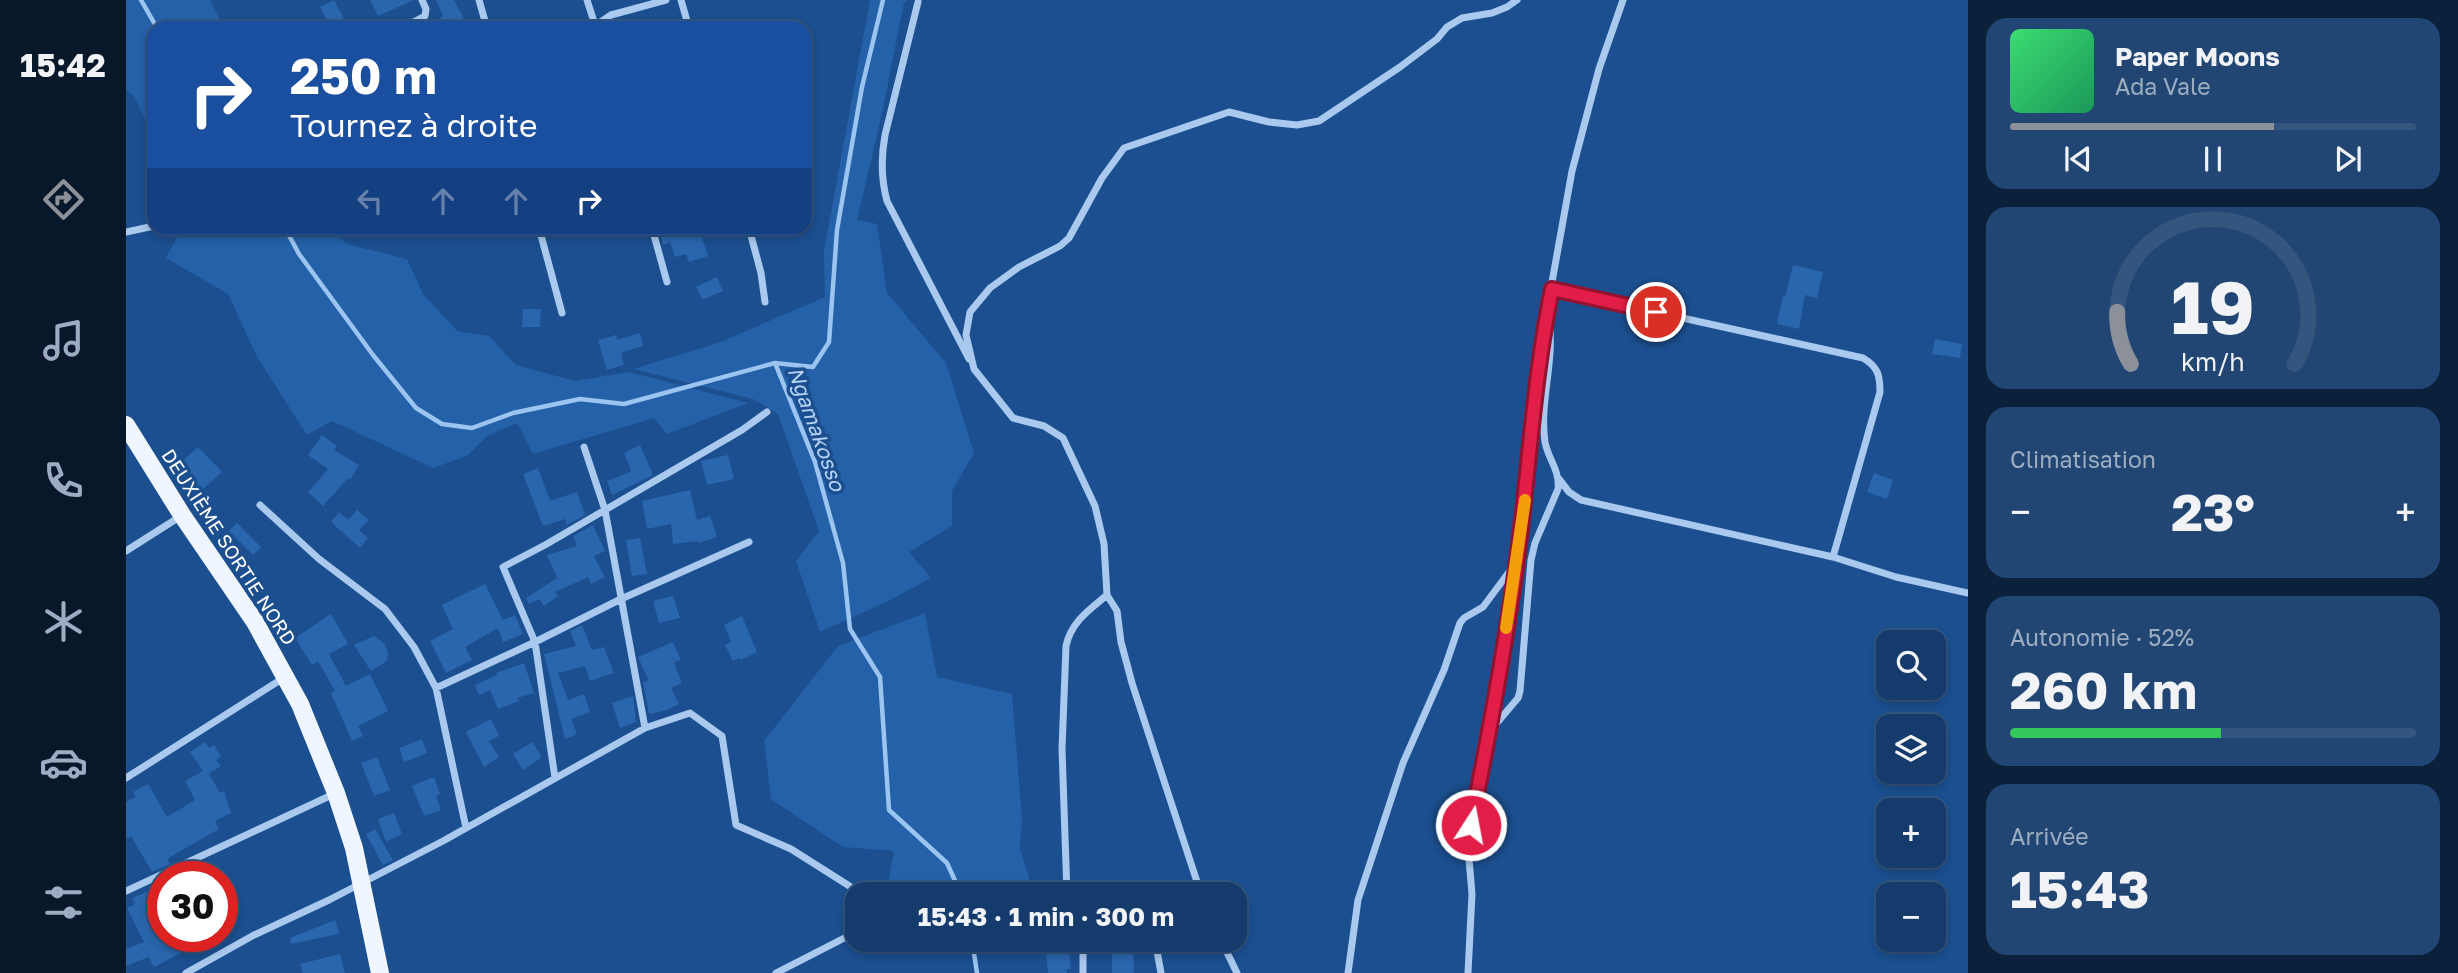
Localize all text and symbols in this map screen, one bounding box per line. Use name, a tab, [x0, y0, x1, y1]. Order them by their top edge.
text: Paper Moons	[2115, 41, 2280, 72]
text: 15:42	[20, 46, 106, 84]
text: 250 m	[290, 46, 437, 105]
icon: right	[175, 49, 266, 140]
text: Ada Vale	[2115, 72, 2211, 100]
text: Tournez à droite	[290, 106, 538, 144]
icon: previous	[2059, 140, 2097, 178]
icon: pause	[2194, 140, 2232, 178]
icon: next	[2329, 140, 2367, 178]
icon: directions	[39, 175, 88, 224]
icon: left	[351, 182, 389, 220]
icon: ahead	[424, 182, 462, 220]
icon: ahead	[497, 182, 535, 220]
icon: right	[570, 182, 608, 220]
text: 19	[2171, 263, 2255, 350]
pin	[1626, 282, 1686, 342]
icon: arrive	[1637, 293, 1675, 331]
icon: music	[39, 316, 88, 365]
text: km/h	[2181, 346, 2245, 377]
water label: Ngamakosso	[782, 363, 852, 496]
street label: DEUXIÈME SORTIE NORD	[157, 444, 302, 649]
text: Climatisation	[2010, 445, 2156, 473]
icon: phone	[39, 456, 88, 505]
text: 23°	[2171, 480, 2255, 542]
text: −	[2010, 489, 2031, 534]
text: +	[2395, 489, 2416, 534]
icon: climate	[39, 597, 88, 646]
text: Autonomie · 52%	[2010, 623, 2194, 651]
map controls	[1876, 630, 1946, 952]
button: search	[1876, 630, 1946, 700]
text: 260 km	[2010, 658, 2197, 720]
button: layers	[1876, 714, 1946, 784]
icon: car	[39, 738, 88, 787]
position arrow	[1434, 788, 1508, 862]
button: +	[1876, 798, 1946, 868]
text: Arrivée	[2010, 822, 2089, 850]
text: 15:43	[2010, 857, 2149, 919]
speed limit sign: 30	[147, 861, 238, 952]
icon: filters	[39, 878, 88, 927]
button: −	[1876, 882, 1946, 952]
text: 15:43 · 1 min · 300 m	[918, 901, 1174, 932]

